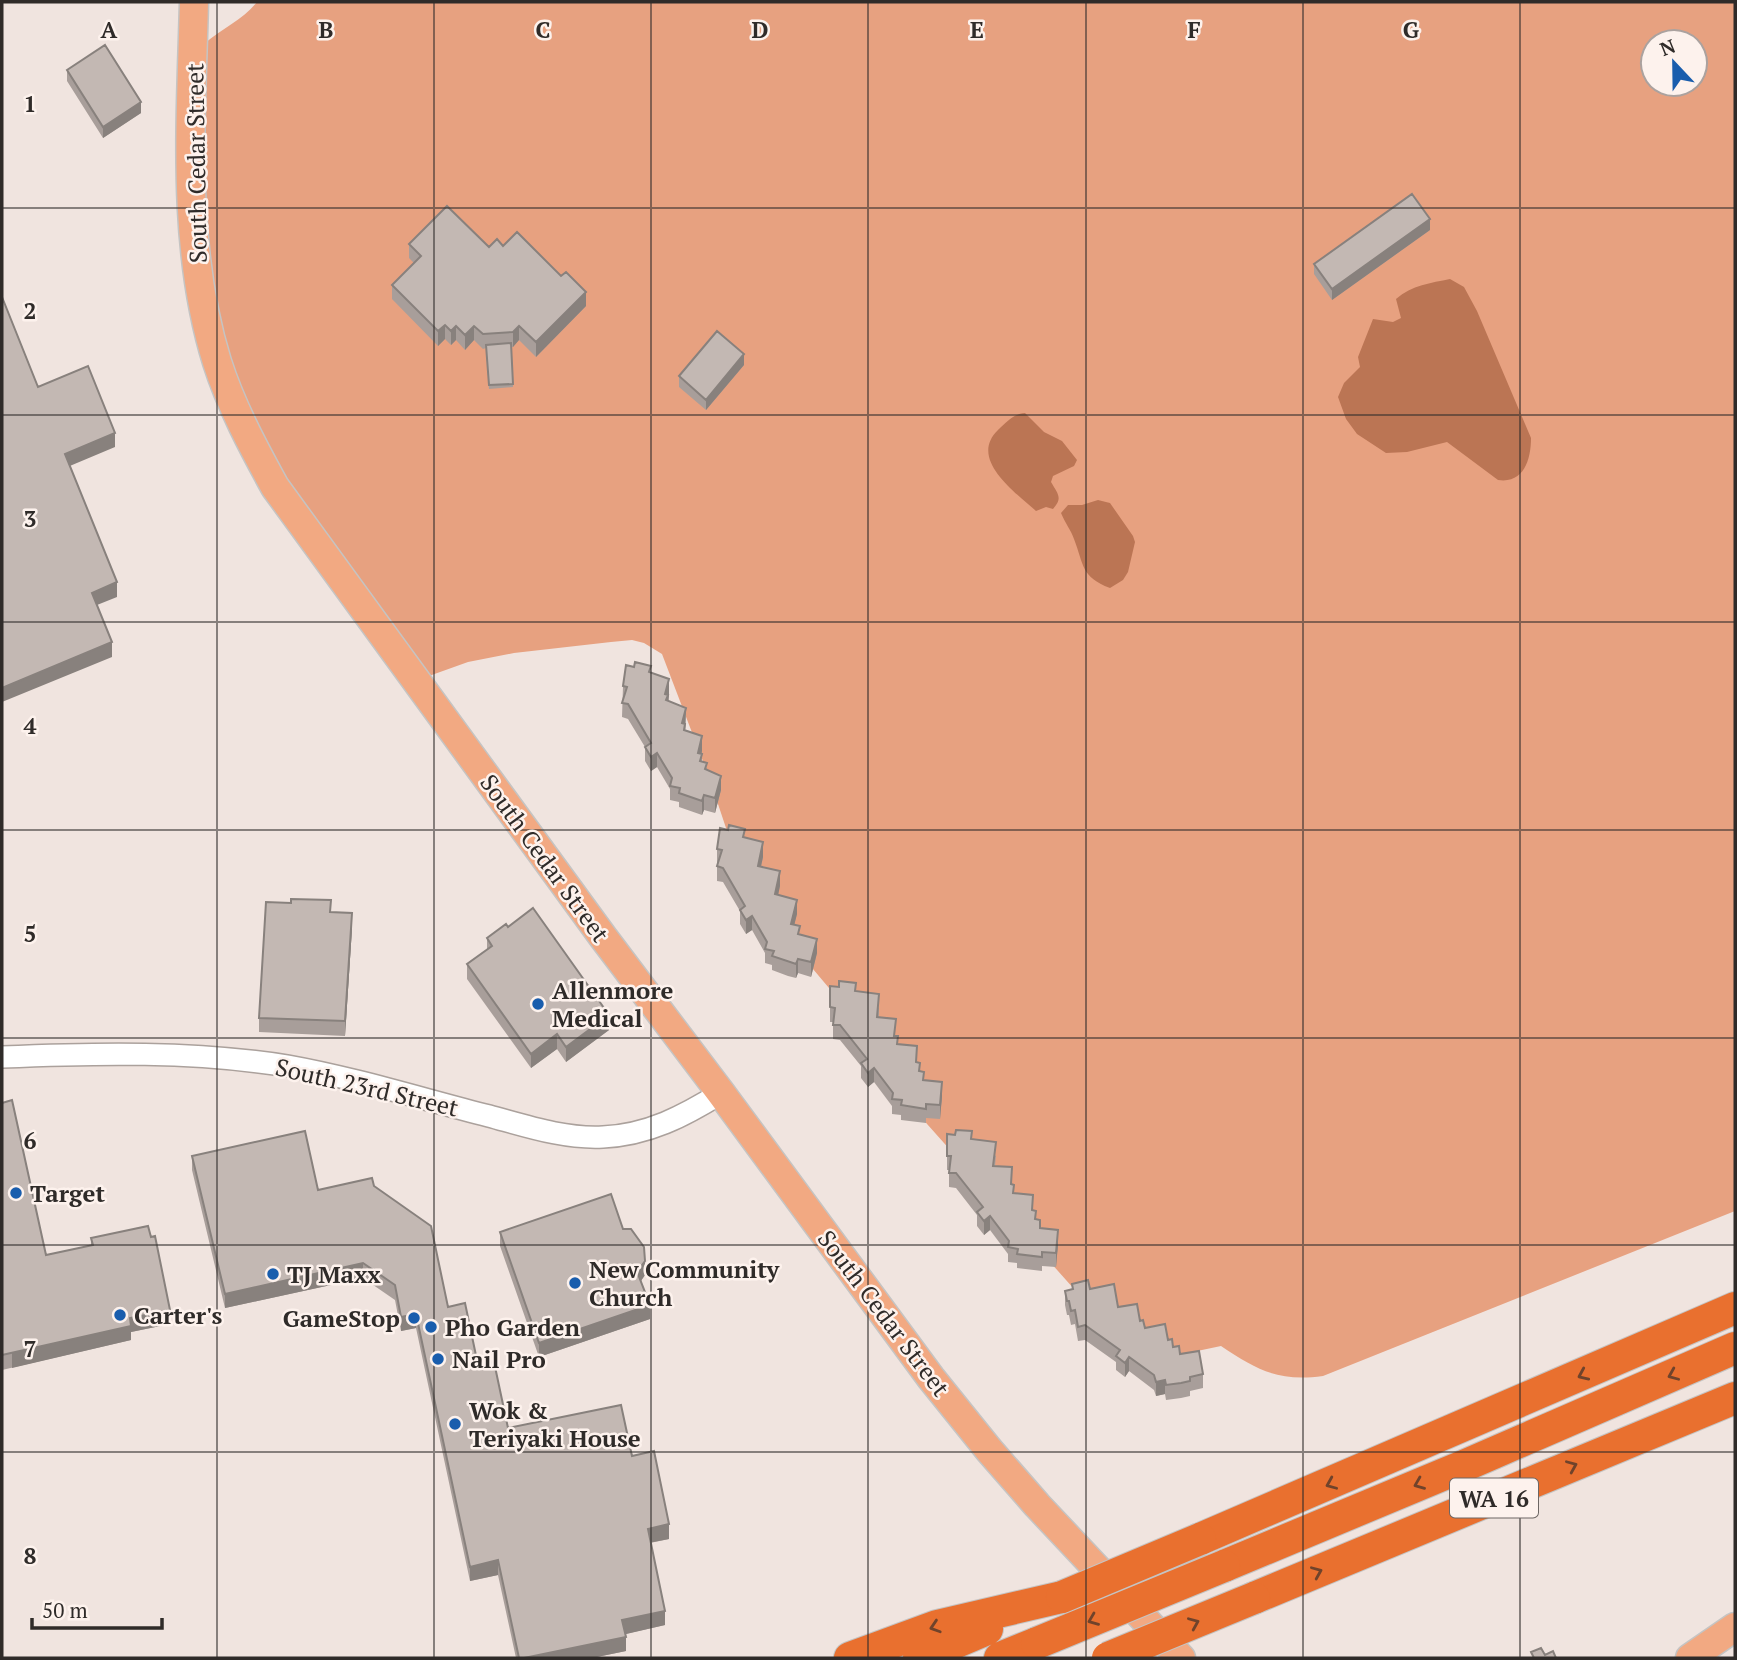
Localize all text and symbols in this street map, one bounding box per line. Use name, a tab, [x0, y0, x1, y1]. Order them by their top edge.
text: A	[101, 14, 118, 45]
text: B	[319, 14, 334, 45]
text: C	[536, 14, 551, 45]
text: D	[752, 14, 769, 45]
text: E	[970, 14, 984, 45]
text: F	[1187, 14, 1201, 45]
text: G	[1403, 14, 1420, 45]
north arrow	[1639, 28, 1709, 98]
text: N	[1656, 32, 1679, 61]
street label: South Cedar Street	[178, 63, 214, 263]
text: 1	[24, 88, 37, 119]
text: 2	[24, 295, 37, 326]
text: 3	[24, 503, 37, 534]
text: 4	[24, 710, 37, 741]
street label: South Cedar Street	[473, 768, 617, 948]
text: 5	[24, 918, 37, 949]
place label: Allenmore Medical	[552, 974, 674, 1034]
marker: Allenmore Medical	[530, 996, 546, 1012]
street label: South 23rd Street	[272, 1050, 462, 1124]
text: 6	[24, 1125, 37, 1156]
place label: Target	[30, 1177, 105, 1209]
marker: Target	[8, 1185, 24, 1201]
street label: South Cedar Street	[811, 1223, 957, 1403]
place label: New Community Church	[589, 1253, 781, 1313]
place label: TJ Maxx	[287, 1258, 381, 1290]
marker: TJ Maxx	[265, 1266, 281, 1282]
marker: New Community Church	[567, 1275, 583, 1291]
place label: Carter's	[134, 1299, 223, 1331]
place label: GameStop	[283, 1302, 400, 1334]
marker: Carter's	[112, 1307, 128, 1323]
marker: GameStop	[406, 1310, 422, 1326]
place label: Pho Garden	[445, 1311, 580, 1343]
marker: Pho Garden	[423, 1319, 439, 1335]
text: 7	[24, 1333, 37, 1364]
place label: Nail Pro	[452, 1343, 546, 1375]
marker: Nail Pro	[430, 1351, 446, 1367]
one-way arrow	[1578, 1366, 1590, 1380]
one-way arrow	[1667, 1367, 1680, 1381]
place label: Wok & Teriyaki House	[469, 1394, 641, 1454]
marker: Wok & Teriyaki House	[447, 1416, 463, 1432]
one-way arrow	[1565, 1460, 1577, 1474]
one-way arrow	[1325, 1476, 1338, 1490]
one-way arrow	[1413, 1476, 1425, 1490]
road number: WA 16	[1450, 1478, 1538, 1518]
text: 8	[24, 1540, 37, 1571]
one-way arrow	[1309, 1566, 1322, 1580]
scale bar	[32, 1586, 161, 1630]
text: 50 m	[42, 1596, 88, 1624]
one-way arrow	[1087, 1612, 1100, 1626]
one-way arrow	[1187, 1617, 1199, 1631]
one-way arrow	[929, 1619, 942, 1633]

